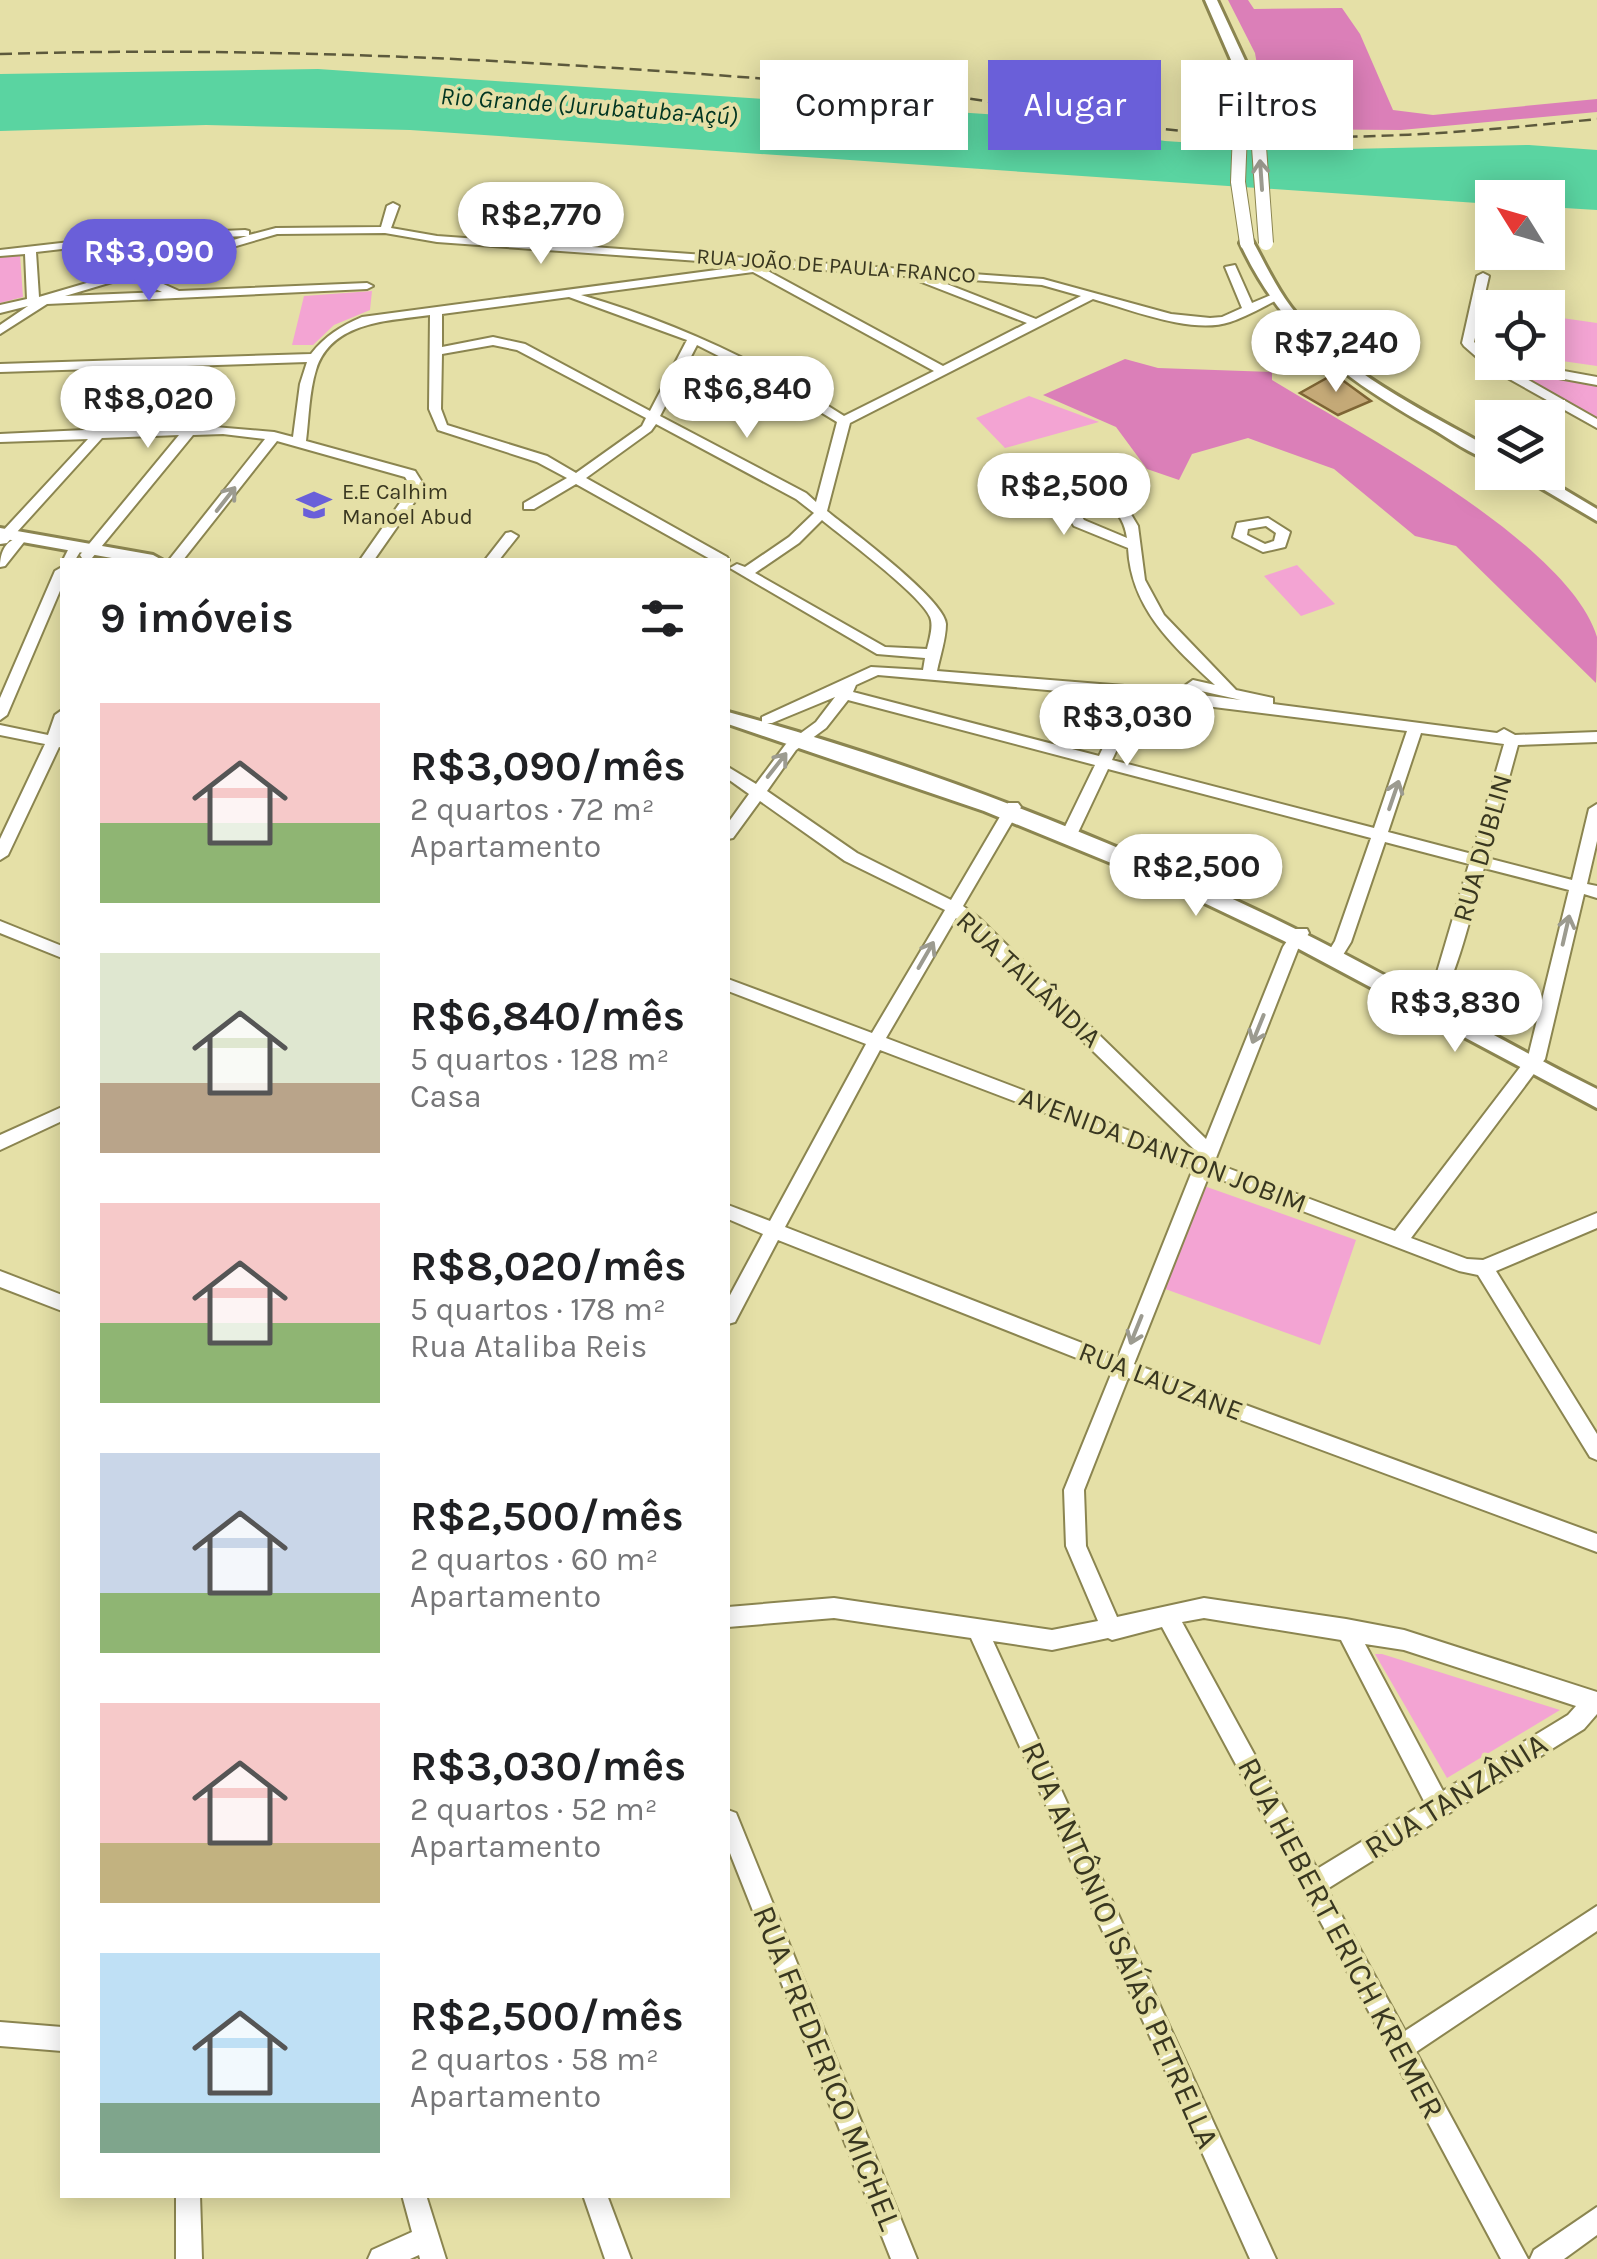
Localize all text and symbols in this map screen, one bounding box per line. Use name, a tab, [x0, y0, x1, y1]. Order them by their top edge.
chip: Comprar	[760, 60, 968, 150]
chip: Alugar	[988, 60, 1161, 150]
chip: Filtros	[1181, 60, 1353, 150]
water label: Rio Grande (Jurubatuba-Açú)	[439, 81, 739, 131]
one-way arrow	[1251, 159, 1270, 191]
north arrow	[1475, 180, 1565, 270]
map controls	[1475, 180, 1565, 490]
pin: R$2,770	[449, 182, 633, 267]
text: R$2,770	[480, 196, 602, 233]
pin: R$3,090	[57, 219, 241, 304]
text: R$3,090	[84, 233, 214, 270]
street label: RUA JOÃO DE PAULA FRANCO	[696, 243, 976, 289]
button: locate	[1475, 290, 1565, 380]
pin: R$7,240	[1244, 310, 1428, 395]
text: R$7,240	[1273, 324, 1399, 361]
pin: R$6,840	[655, 356, 839, 441]
pin: R$8,020	[56, 366, 240, 451]
text: R$6,840	[682, 370, 812, 407]
text: R$8,020	[82, 380, 214, 417]
button: layers	[1475, 400, 1565, 490]
pin: R$2,500	[972, 453, 1156, 538]
text: R$2,500	[999, 467, 1129, 504]
place label: E.E Calhim Manoel Abud	[342, 479, 473, 530]
one-way arrow	[215, 486, 236, 513]
school or university icon: E.E Calhim Manoel Abud	[295, 486, 333, 524]
icon: filters	[635, 591, 690, 646]
text: 9 imóveis	[100, 593, 294, 643]
pin: R$3,030	[1035, 684, 1219, 769]
text: R$3,030	[1061, 698, 1193, 735]
text: R$3,090/mês	[410, 741, 686, 791]
icon: home	[180, 743, 300, 863]
one-way arrow	[766, 753, 788, 779]
street label: RUA DUBLIN	[1445, 770, 1519, 926]
one-way arrow	[1387, 780, 1405, 812]
text: 2 quartos · 72 m²	[410, 791, 655, 828]
text: Apartamento	[410, 828, 601, 865]
pin: R$2,500	[1104, 834, 1288, 919]
text: R$2,500	[1131, 848, 1261, 885]
street label: RUA TAILÂNDIA	[950, 904, 1108, 1054]
one-way arrow	[1558, 914, 1576, 946]
one-way arrow	[916, 941, 936, 970]
pin: R$3,830	[1363, 970, 1547, 1055]
text: R$3,830	[1389, 984, 1521, 1021]
text: R$6,840/mês	[410, 991, 685, 1041]
icon: home	[180, 993, 300, 1113]
one-way arrow	[1248, 1013, 1266, 1044]
text: 5 quartos · 128 m²	[410, 1041, 669, 1078]
text: Casa	[410, 1078, 482, 1115]
street label: AVENIDA DANTON JOBIM	[1015, 1080, 1311, 1220]
text: R$8,020/mês	[410, 1241, 686, 1291]
icon: home	[180, 1243, 300, 1363]
text: 5 quartos · 178 m²	[410, 1291, 666, 1328]
one-way arrow	[1125, 1315, 1143, 1345]
text: Rua Ataliba Reis	[410, 1328, 647, 1365]
street label: RUA LAUZANE	[1074, 1335, 1248, 1427]
text: R$2,500/mês	[410, 1491, 684, 1541]
icon: home	[180, 1493, 300, 1613]
text: 2 quartos · 60 m²	[410, 1541, 658, 1578]
text: Apartamento	[410, 1578, 601, 1615]
street label: RUA TANZÂNIA	[1358, 1725, 1554, 1867]
street label: RUA ANTÔNIO ISAÍAS PETRELLA	[1013, 1735, 1228, 2154]
text: R$3,030/mês	[410, 1741, 686, 1791]
icon: home	[180, 1743, 300, 1863]
street label: RUA HEBERT ERICH KREMER	[1230, 1751, 1452, 2125]
text: 2 quartos · 52 m²	[410, 1791, 658, 1828]
text: Apartamento	[410, 1828, 601, 1865]
street label: RUA FREDERICO MICHEL	[745, 1900, 909, 2236]
text: R$2,500/mês	[410, 1991, 684, 2041]
icon: home	[180, 1993, 300, 2113]
text: 2 quartos · 58 m²	[410, 2041, 659, 2078]
text: Apartamento	[410, 2078, 601, 2115]

